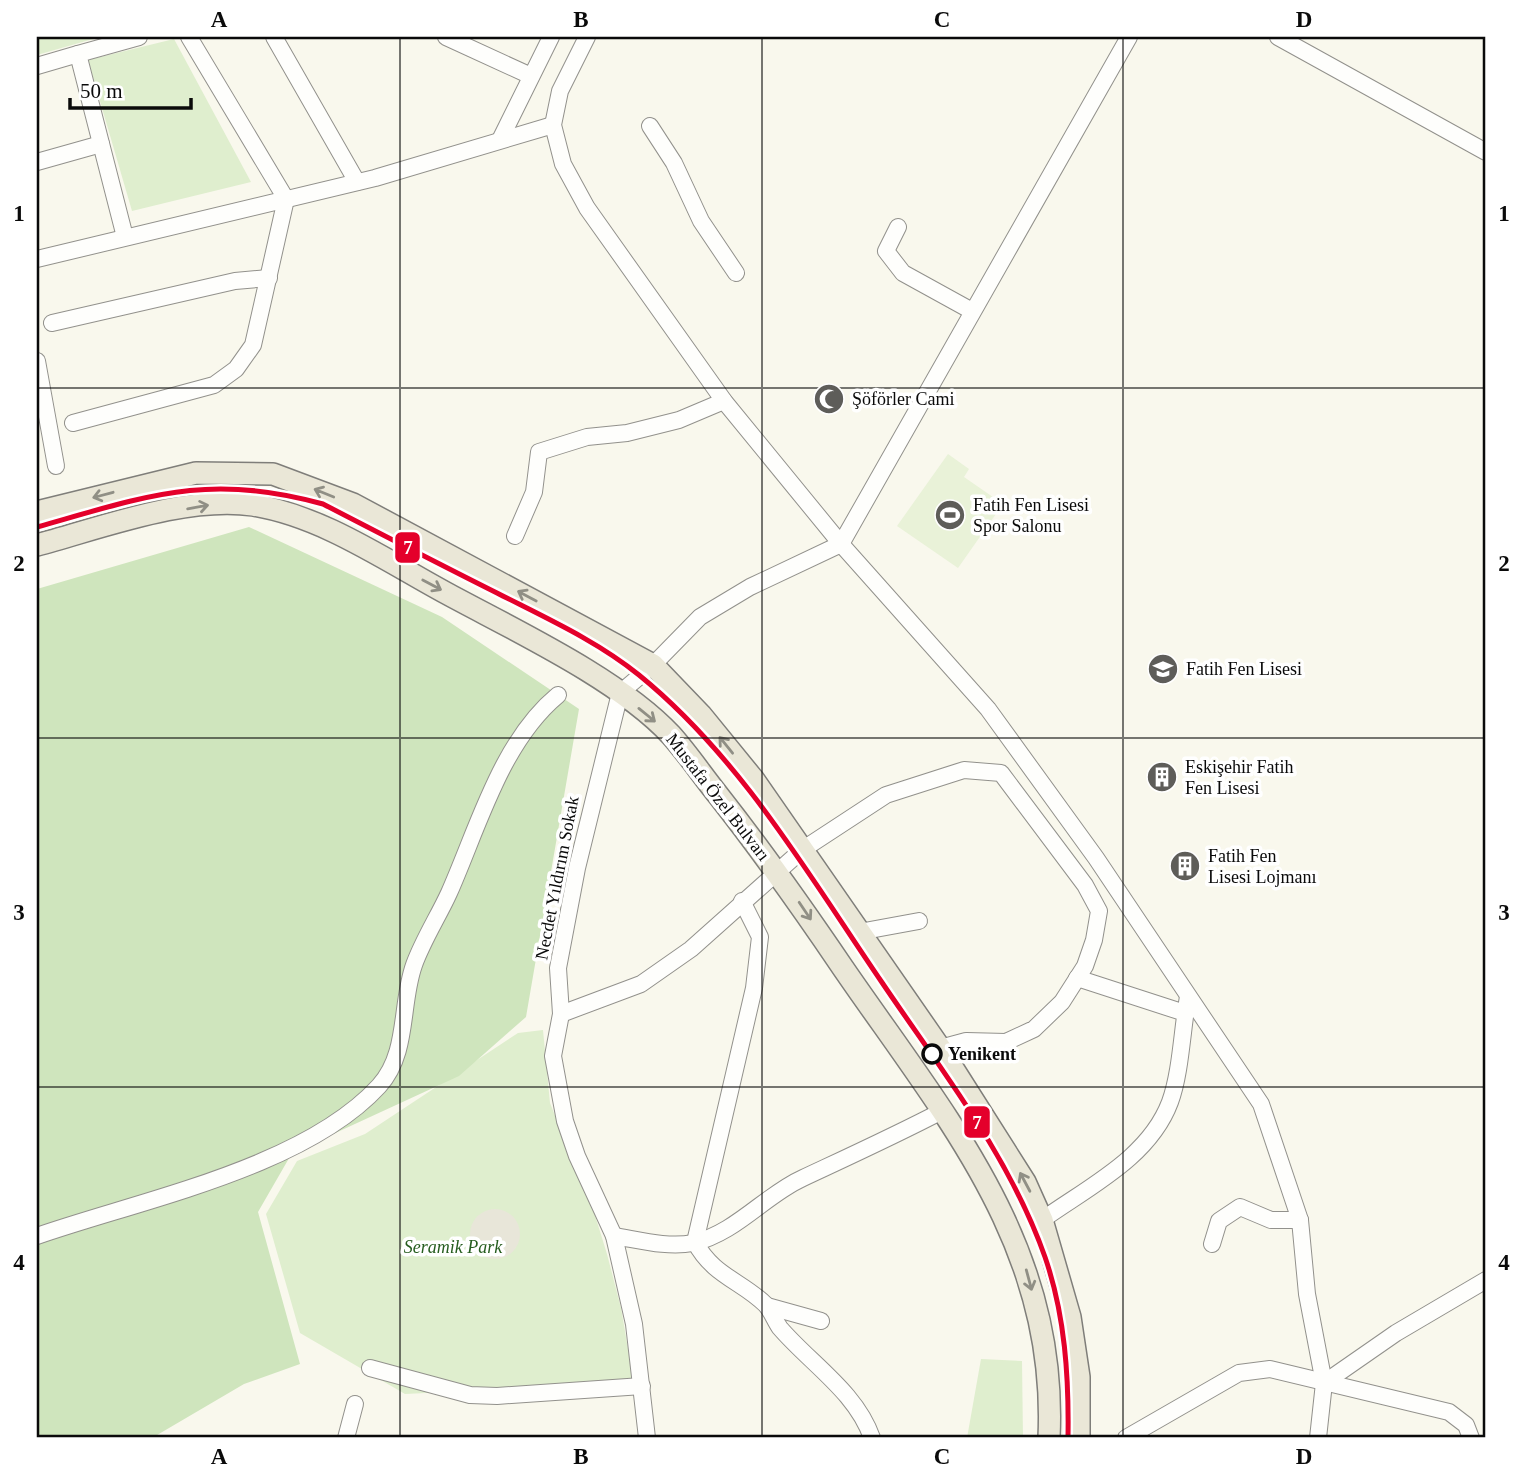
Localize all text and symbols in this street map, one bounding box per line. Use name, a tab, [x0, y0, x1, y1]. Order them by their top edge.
text: A	[211, 7, 228, 32]
text: B	[573, 7, 589, 32]
text: C	[934, 7, 950, 32]
text: D	[1296, 7, 1312, 32]
scale bar	[70, 66, 191, 110]
text: 50 m	[80, 79, 123, 103]
text: 1	[13, 201, 25, 226]
text: 1	[1498, 201, 1510, 226]
mosque icon: Şöförler Cami	[812, 382, 846, 416]
place label: Şöförler Cami	[852, 389, 954, 409]
one-way arrow	[314, 485, 336, 498]
one-way arrow	[92, 489, 114, 502]
place label: Fatih Fen Lisesi Spor Salonu	[973, 495, 1089, 536]
sports icon: Fatih Fen Lisesi Spor Salonu	[933, 498, 967, 532]
one-way arrow	[186, 500, 209, 513]
line badge: 7	[394, 531, 421, 564]
text: 7	[403, 537, 413, 558]
text: 2	[13, 551, 25, 576]
text: 2	[1498, 551, 1510, 576]
one-way arrow	[421, 579, 442, 593]
one-way arrow	[517, 589, 538, 602]
school or university icon: Fatih Fen Lisesi	[1146, 652, 1180, 686]
place label: Fatih Fen Lisesi	[1186, 659, 1302, 679]
one-way arrow	[638, 708, 656, 723]
street label: Mustafa Özel Bulvarı	[662, 729, 774, 865]
one-way arrow	[718, 736, 733, 754]
place label: Eskişehir Fatih Fen Lisesi	[1185, 757, 1294, 798]
building icon: Eskişehir Fatih Fen Lisesi	[1145, 760, 1179, 794]
street label: Necdet Yıldırım Sokak	[531, 794, 583, 962]
place label: Fatih Fen Lisesi Lojmanı	[1208, 846, 1316, 887]
building icon: Fatih Fen Lisesi Lojmanı	[1168, 849, 1202, 883]
text: 3	[13, 900, 25, 925]
text: 3	[1498, 900, 1510, 925]
one-way arrow	[798, 901, 812, 920]
marker: Yenikent	[922, 1044, 942, 1064]
place label: Yenikent	[948, 1044, 1016, 1064]
line badge: 7	[963, 1105, 991, 1139]
text: 7	[972, 1112, 982, 1133]
one-way arrow	[1017, 1173, 1031, 1193]
park label: Seramik Park	[404, 1237, 503, 1257]
text: 4	[13, 1250, 25, 1275]
text: 4	[1498, 1250, 1510, 1275]
one-way arrow	[1023, 1268, 1036, 1291]
text: A	[211, 1444, 228, 1469]
text: B	[573, 1444, 589, 1469]
text: C	[934, 1444, 950, 1469]
text: D	[1296, 1444, 1312, 1469]

